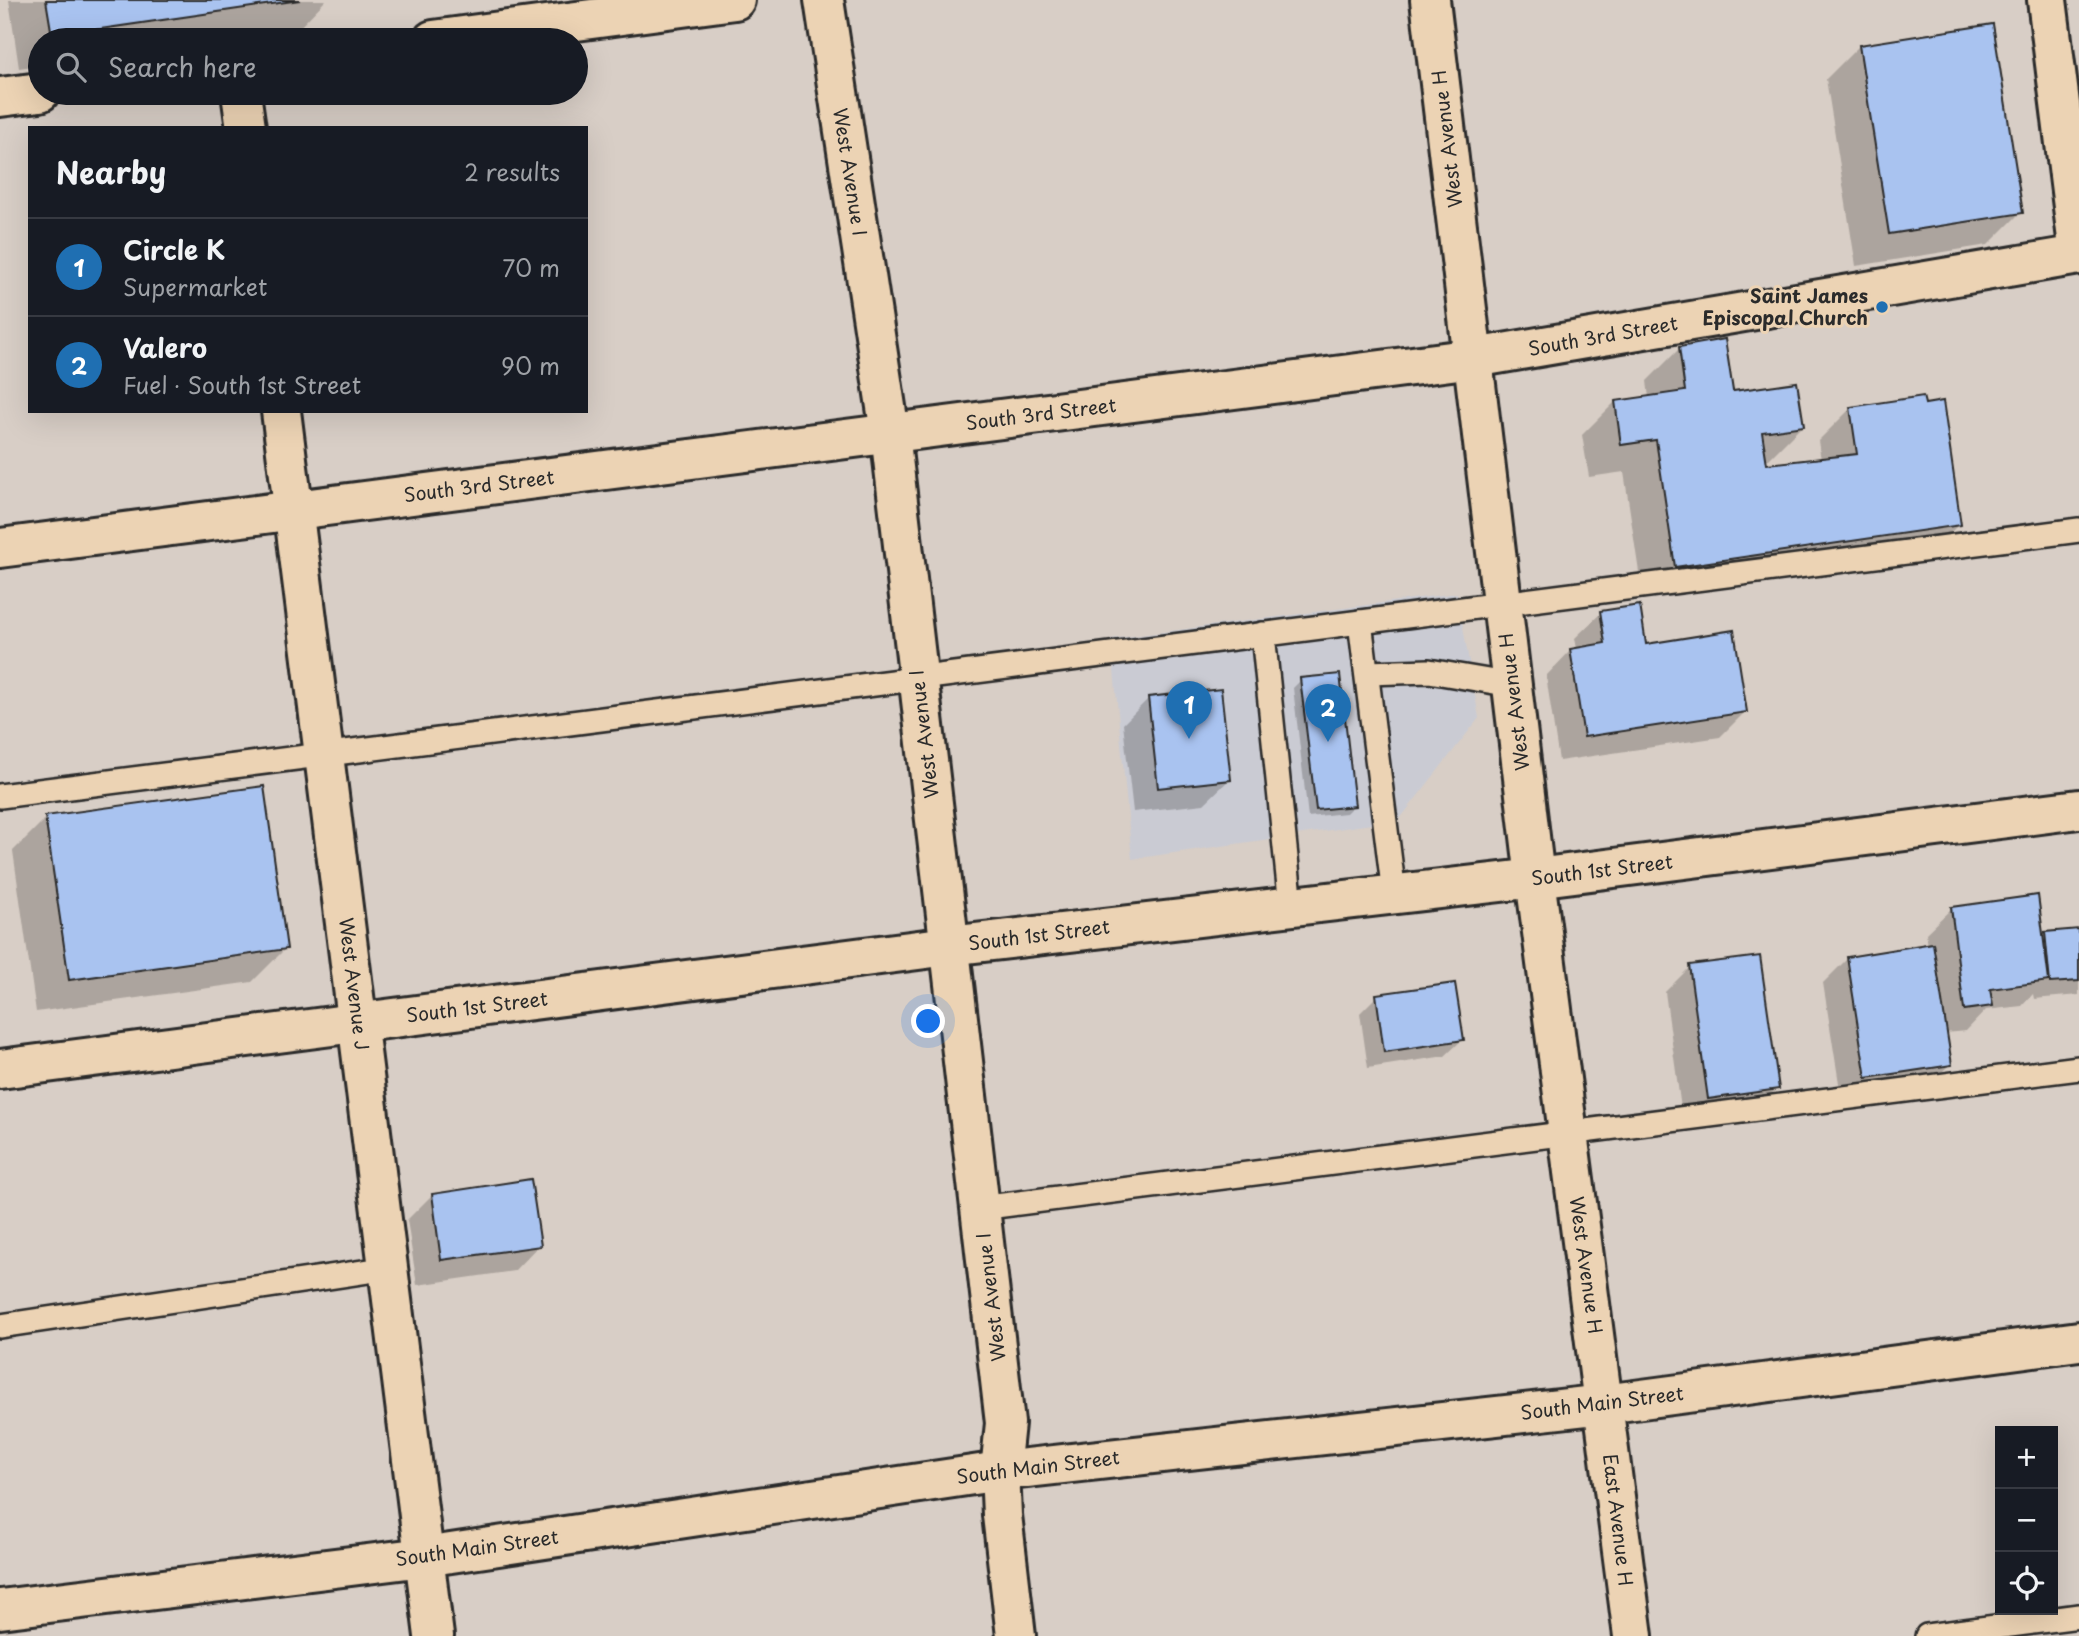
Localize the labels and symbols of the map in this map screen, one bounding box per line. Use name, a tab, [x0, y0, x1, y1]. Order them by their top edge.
street label: West Avenue H	[1424, 69, 1468, 210]
street label: West Avenue I	[827, 106, 875, 238]
place label: Saint James Episcopal Church	[1702, 281, 1868, 331]
marker: Saint James Episcopal Church	[1874, 299, 1890, 315]
street label: South 3rd Street	[1526, 308, 1680, 362]
street label: South 3rd Street	[964, 390, 1118, 436]
street label: South 3rd Street	[402, 462, 556, 508]
street label: West Avenue H	[1491, 632, 1535, 773]
street label: West Avenue I	[901, 668, 945, 800]
pin: 1	[1166, 681, 1212, 739]
pin: 2	[1305, 684, 1351, 742]
street label: South 1st Street	[1530, 846, 1674, 892]
street label: South 1st Street	[967, 911, 1111, 957]
street label: West Avenue J	[333, 916, 377, 1052]
street label: South 1st Street	[405, 983, 549, 1029]
your location	[911, 1004, 945, 1038]
street label: West Avenue H	[1563, 1194, 1610, 1335]
street label: West Avenue I	[968, 1231, 1012, 1363]
street label: South Main Street	[1519, 1378, 1685, 1426]
street label: South Main Street	[955, 1442, 1121, 1490]
street label: East Avenue H	[1597, 1452, 1641, 1588]
street label: South Main Street	[394, 1522, 560, 1572]

